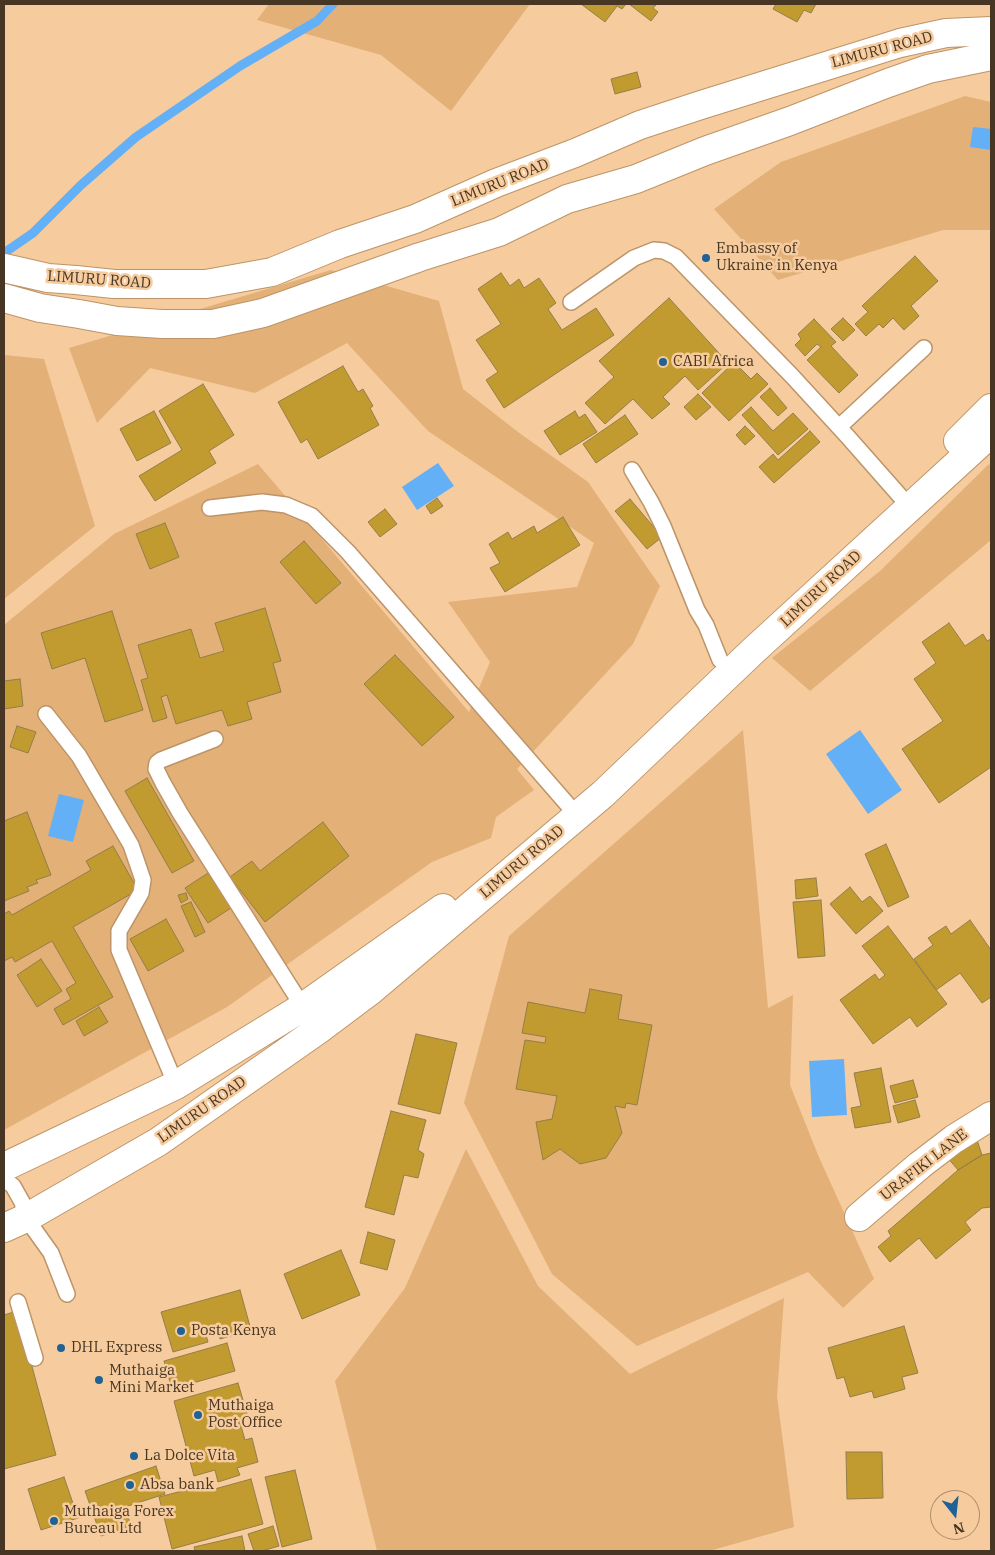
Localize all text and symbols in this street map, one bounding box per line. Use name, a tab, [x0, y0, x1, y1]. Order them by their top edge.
street label: LIMURU ROAD	[830, 28, 934, 72]
street label: LIMURU ROAD	[449, 155, 551, 211]
place label: Embassy of Ukraine in Kenya	[716, 240, 838, 275]
marker: Embassy of Ukraine in Kenya	[700, 252, 712, 264]
street label: LIMURU ROAD	[47, 267, 151, 293]
place label: CABI Africa	[673, 353, 754, 371]
marker: CABI Africa	[657, 356, 669, 368]
street label: LIMURU ROAD	[777, 547, 865, 631]
street label: LIMURU ROAD	[476, 822, 568, 902]
street label: LIMURU ROAD	[154, 1073, 250, 1147]
street label: URAFIKI LANE	[877, 1125, 971, 1205]
place label: Posta Kenya	[191, 1322, 276, 1340]
marker: Posta Kenya	[175, 1325, 187, 1337]
place label: DHL Express	[71, 1339, 162, 1357]
marker: DHL Express	[55, 1342, 67, 1354]
place label: Muthaiga Mini Market	[109, 1362, 194, 1397]
marker: Muthaiga Mini Market	[93, 1374, 105, 1386]
place label: Muthaiga Post Office	[208, 1397, 283, 1432]
marker: Muthaiga Post Office	[192, 1409, 204, 1421]
place label: La Dolce Vita	[144, 1447, 235, 1465]
marker: La Dolce Vita	[128, 1450, 140, 1462]
place label: Absa bank	[140, 1476, 214, 1494]
marker: Absa bank	[124, 1479, 136, 1491]
north arrow	[930, 1490, 980, 1540]
place label: Muthaiga Forex Bureau Ltd	[64, 1503, 174, 1538]
marker: Muthaiga Forex Bureau Ltd	[48, 1515, 60, 1527]
text: N	[951, 1518, 967, 1539]

